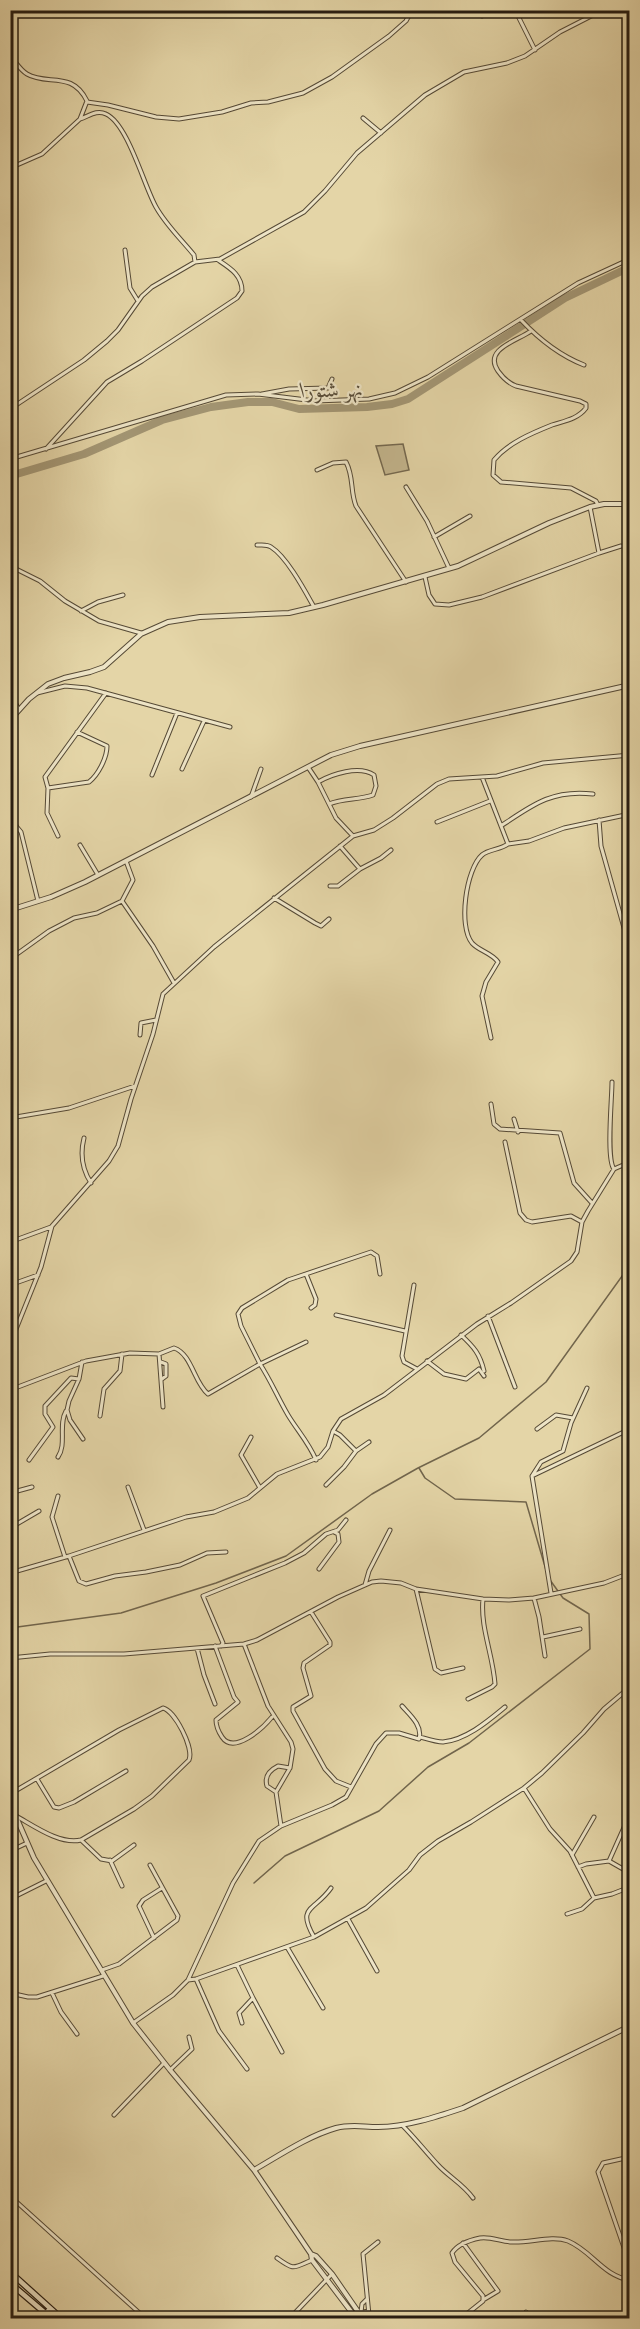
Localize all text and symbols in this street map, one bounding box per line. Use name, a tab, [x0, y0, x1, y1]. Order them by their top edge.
water label: نهر شتورا	[298, 375, 364, 405]

